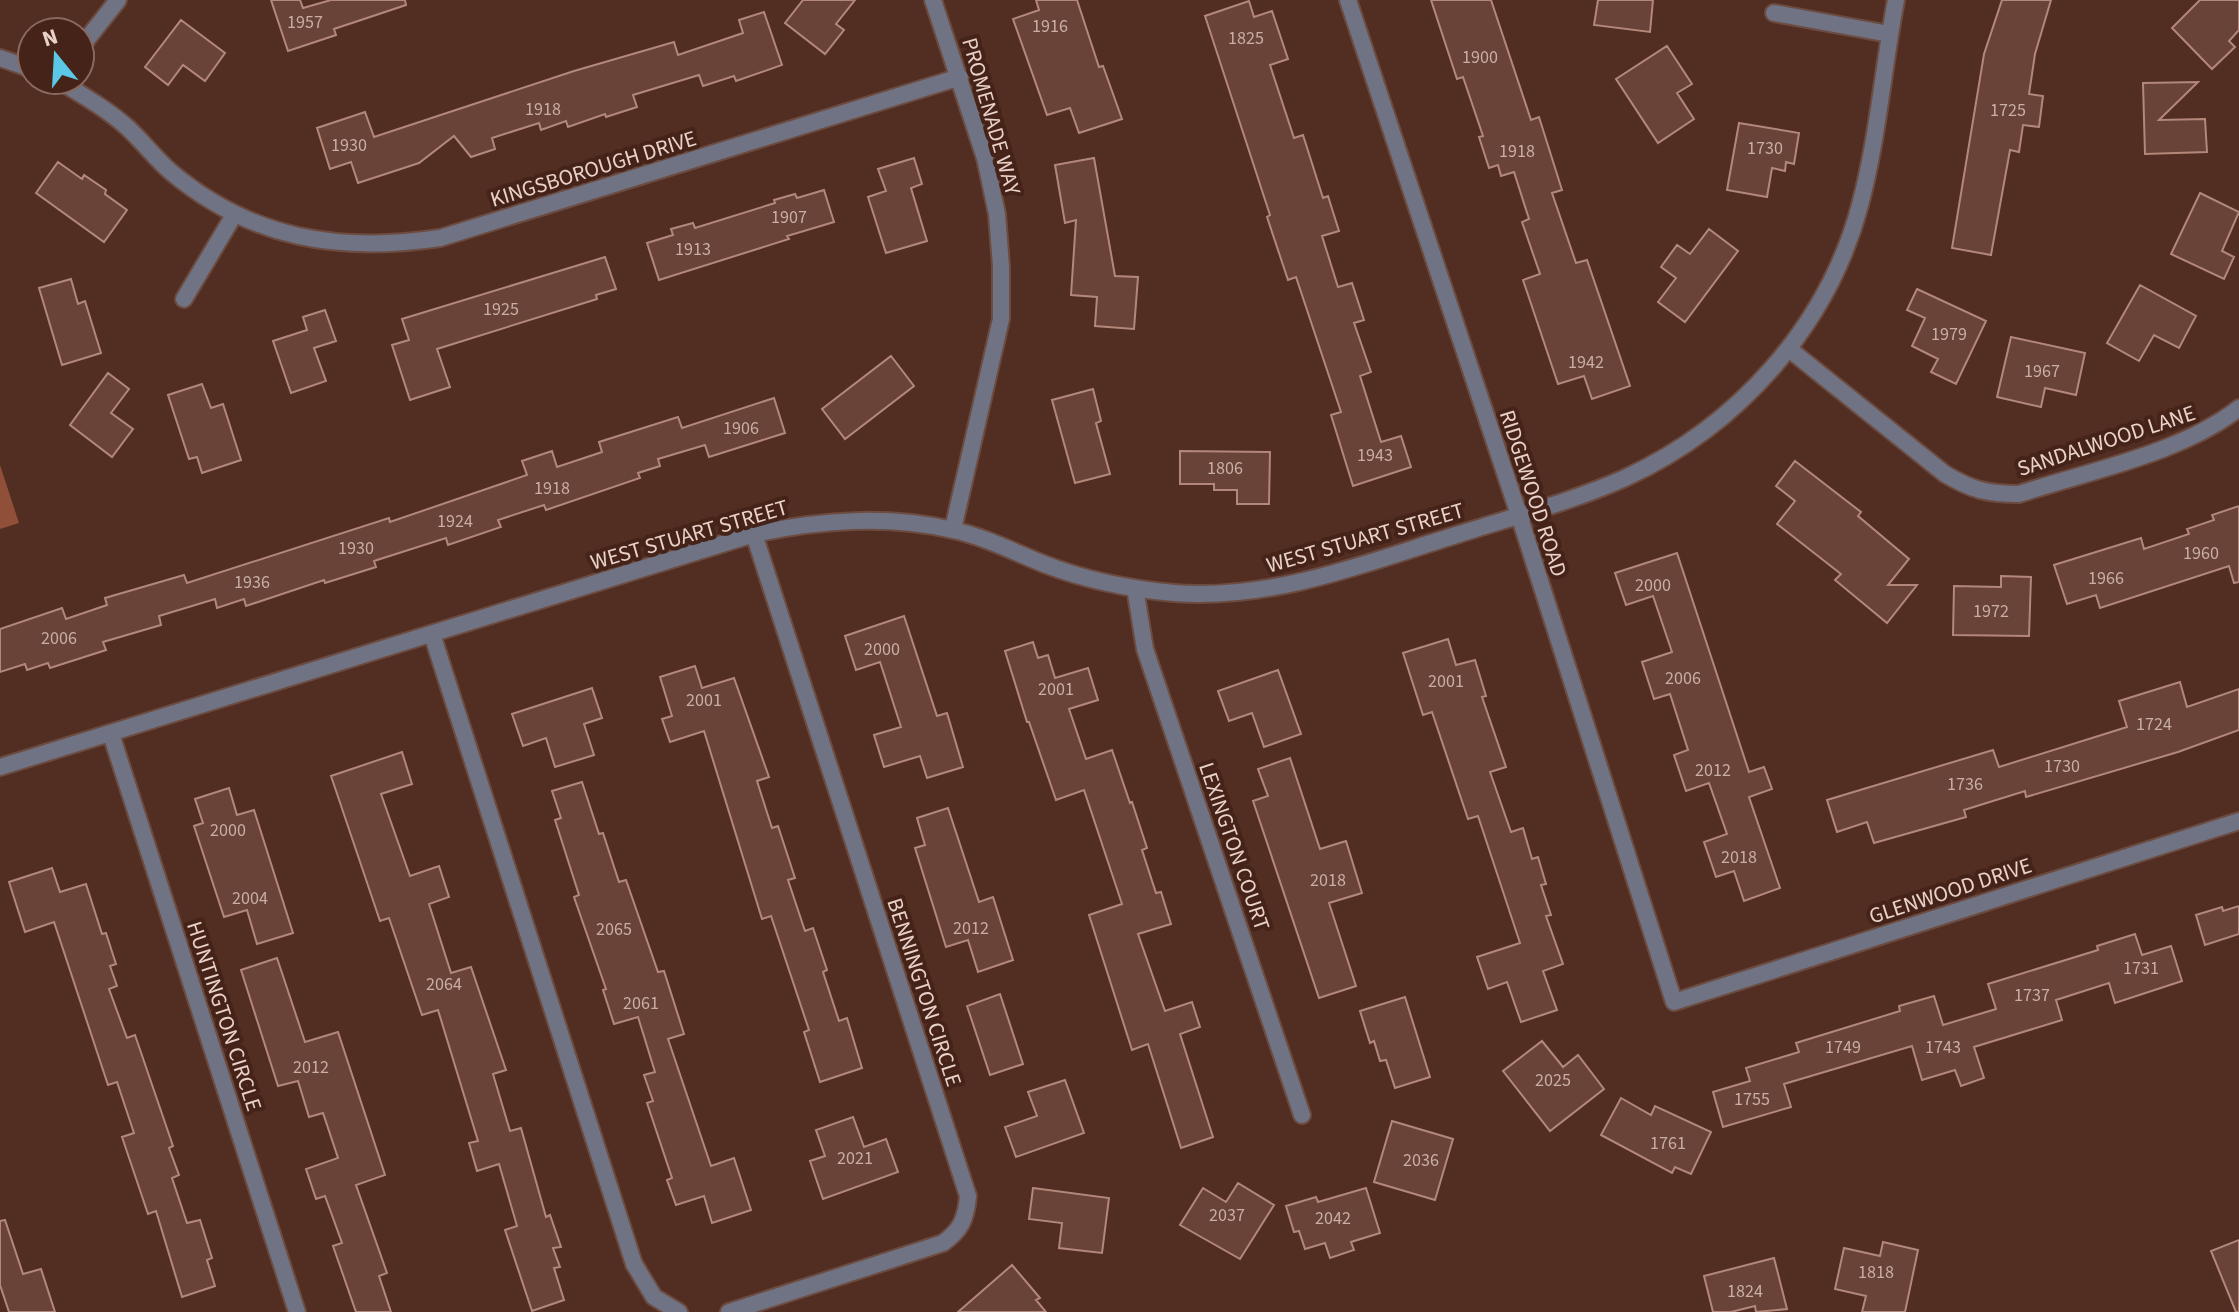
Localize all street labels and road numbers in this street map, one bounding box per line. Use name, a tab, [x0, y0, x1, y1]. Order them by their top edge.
street label: PROMENADE WAY	[953, 34, 1029, 199]
street label: KINGSBOROUGH DRIVE	[486, 122, 700, 216]
street label: SANDALWOOD LANE	[2013, 397, 2199, 485]
street label: RIDGEWOOD ROAD	[1491, 406, 1575, 581]
street label: WEST STUART STREET	[587, 491, 792, 578]
street label: WEST STUART STREET	[1263, 494, 1468, 581]
street label: LEXINGTON COURT	[1190, 758, 1278, 935]
street label: GLENWOOD DRIVE	[1865, 850, 2036, 932]
street label: BENNINGTON CIRCLE	[878, 894, 970, 1091]
street label: HUNTINGTON CIRCLE	[178, 917, 270, 1115]

